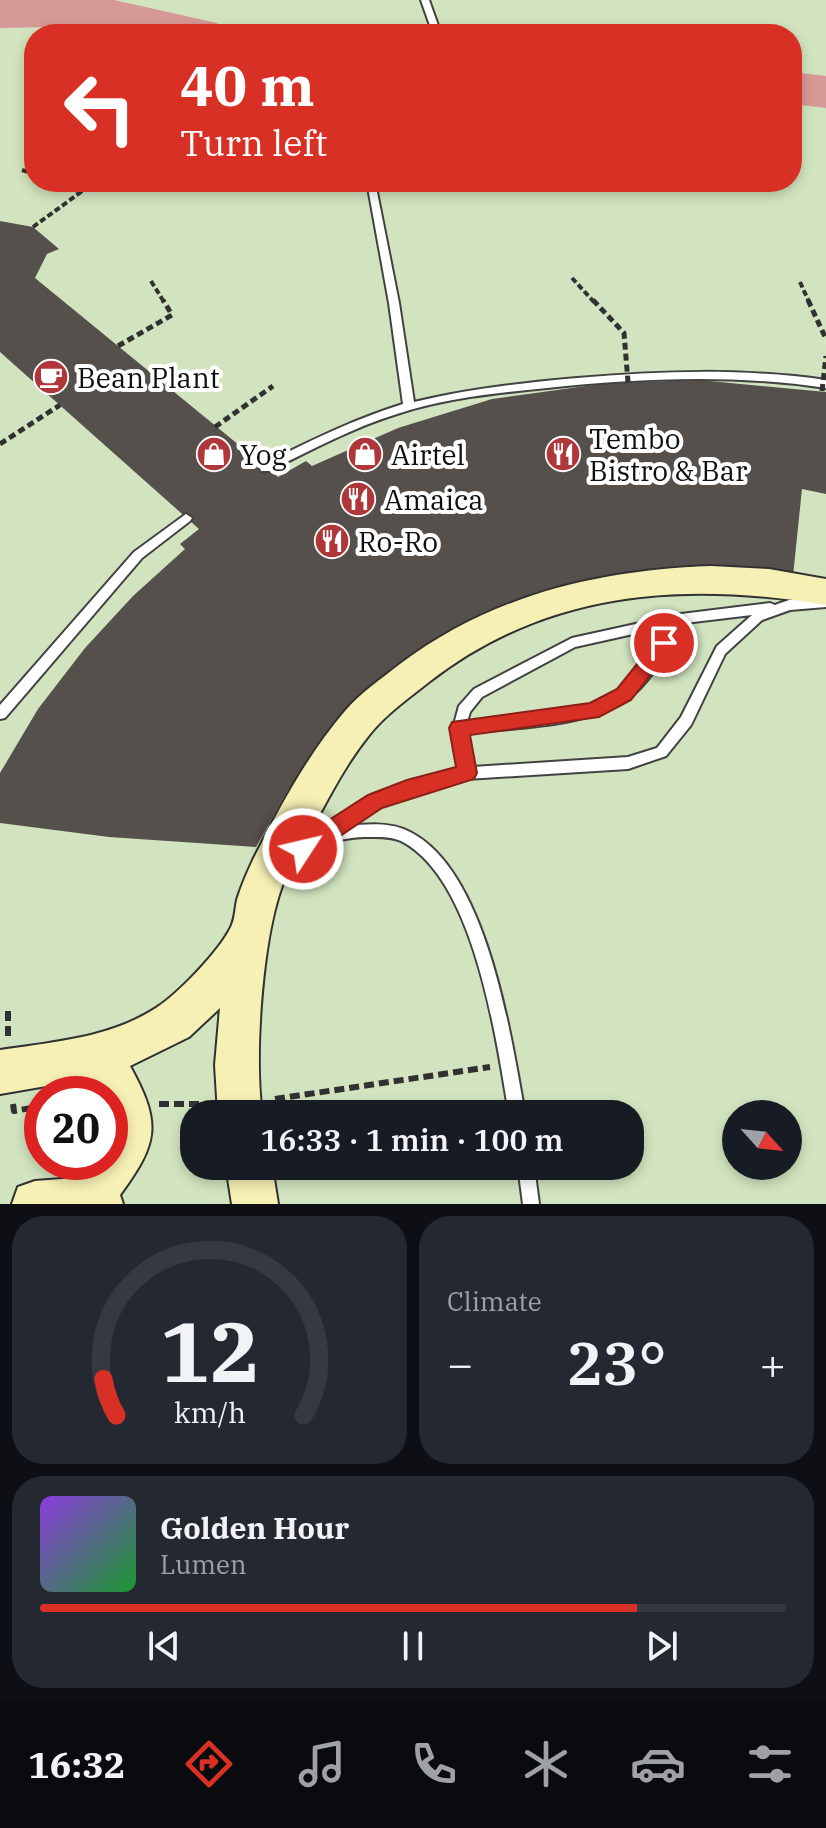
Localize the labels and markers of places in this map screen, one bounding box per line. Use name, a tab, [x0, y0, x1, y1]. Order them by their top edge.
cafe icon: Bean Plant	[32, 358, 70, 396]
place label: Bean Plant	[77, 359, 220, 396]
place label: Tembo Bistro & Bar	[589, 420, 748, 489]
shop icon: Yog	[195, 435, 233, 473]
shop icon: Airtel	[346, 435, 384, 473]
restaurant icon: Tembo Bistro & Bar	[544, 435, 582, 473]
place label: Yog	[240, 436, 287, 473]
place label: Airtel	[391, 436, 465, 473]
restaurant icon: Amaica	[339, 480, 377, 518]
place label: Amaica	[384, 481, 484, 518]
restaurant icon: Ro-Ro	[313, 522, 351, 560]
place label: Ro-Ro	[358, 523, 438, 560]
pin	[630, 609, 698, 677]

